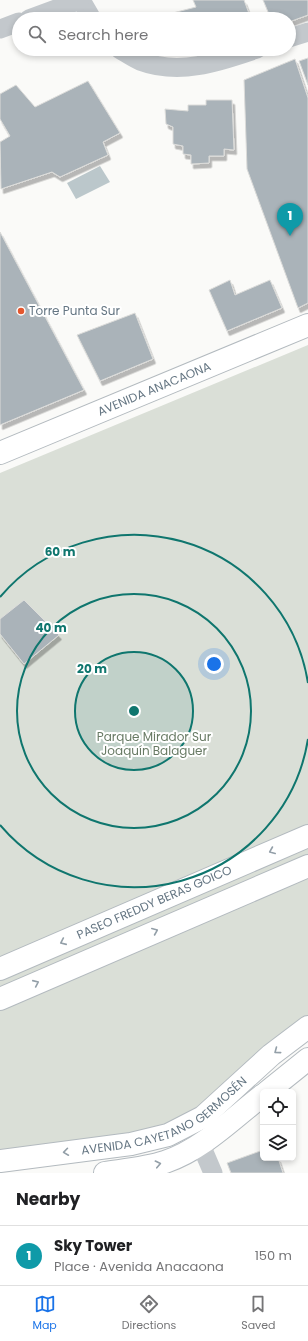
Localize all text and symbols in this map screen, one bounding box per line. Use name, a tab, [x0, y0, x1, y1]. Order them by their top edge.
search box	[12, 12, 296, 56]
icon: search	[26, 23, 48, 45]
text: Search here	[58, 24, 148, 45]
pin: 1	[277, 203, 303, 236]
place label: Torre Punta Sur	[29, 302, 120, 319]
marker: Torre Punta Sur	[16, 306, 26, 316]
street label: AVENIDA ANACAONA	[95, 357, 213, 420]
text: 60 m	[45, 543, 76, 560]
text: 40 m	[35, 619, 67, 636]
your location	[204, 654, 224, 674]
text: 20 m	[77, 660, 107, 677]
centre of rings	[127, 704, 141, 718]
park label: Parque Mirador Sur Joaquín Balaguer	[97, 728, 212, 759]
one-way arrow	[269, 846, 277, 854]
street label: PASEO FREDDY BERAS GOICO	[74, 861, 234, 943]
one-way arrow	[151, 928, 158, 936]
one-way arrow	[59, 937, 67, 945]
one-way arrow	[31, 980, 39, 988]
one-way arrow	[274, 1046, 281, 1053]
street label: AVENIDA CAYETANO GERMOSÉN	[80, 1072, 250, 1158]
map controls	[260, 1089, 296, 1161]
button: locate	[260, 1089, 296, 1125]
button: layers	[260, 1125, 296, 1161]
one-way arrow	[63, 1147, 69, 1156]
one-way arrow	[155, 1160, 161, 1168]
text: Nearby	[16, 1187, 80, 1211]
text: Sky Tower	[54, 1235, 132, 1256]
text: 1	[27, 1246, 31, 1265]
text: 150 m	[255, 1246, 292, 1265]
text: Place · Avenida Anacaona	[54, 1257, 224, 1276]
tab: Map	[32, 1293, 57, 1334]
tab: Directions	[122, 1293, 176, 1334]
tab: Saved	[241, 1293, 276, 1334]

